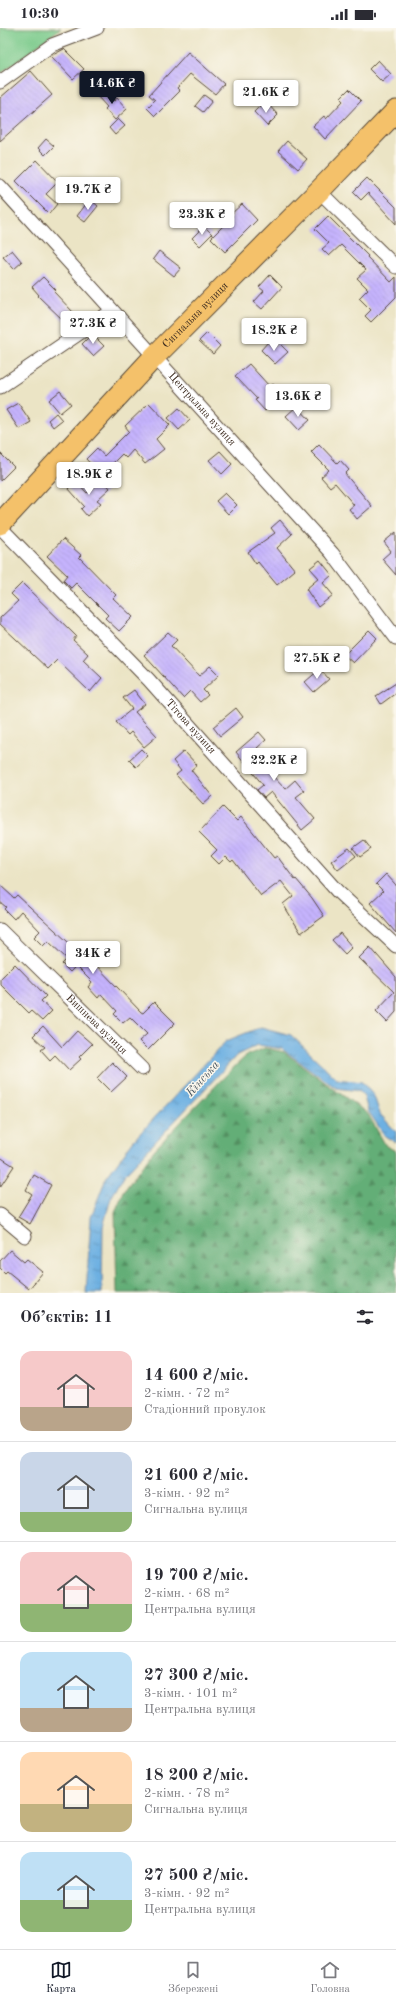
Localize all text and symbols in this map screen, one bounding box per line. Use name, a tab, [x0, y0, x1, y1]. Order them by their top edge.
text: 10:30	[20, 7, 59, 22]
pin: 14.6K ₴	[75, 71, 149, 105]
text: 14.6K ₴	[88, 77, 136, 90]
pin: 21.6K ₴	[229, 80, 303, 114]
text: 21.6K ₴	[242, 86, 290, 99]
pin: 19.7K ₴	[51, 177, 125, 211]
text: 19.7K ₴	[64, 183, 112, 196]
pin: 23.3K ₴	[165, 202, 239, 236]
text: 23.3K ₴	[178, 208, 226, 221]
street label: Сигнальна вулиця	[161, 280, 231, 350]
pin: 27.3K ₴	[56, 311, 130, 345]
text: 27.3K ₴	[69, 317, 117, 330]
pin: 18.2K ₴	[237, 318, 311, 352]
text: 18.2K ₴	[250, 324, 298, 337]
street label: Центральна вулиця	[166, 370, 238, 448]
pin: 13.6K ₴	[261, 384, 335, 418]
text: 13.6K ₴	[274, 390, 322, 403]
pin: 18.9K ₴	[52, 462, 126, 496]
text: 18.9K ₴	[65, 468, 113, 481]
pin: 27.5K ₴	[280, 646, 354, 680]
text: 27.5K ₴	[293, 652, 341, 665]
street label: Тітова вулиця	[163, 697, 218, 756]
pin: 22.2K ₴	[237, 748, 311, 782]
text: 22.2K ₴	[250, 754, 298, 767]
pin: 34K ₴	[65, 941, 121, 975]
text: 34K ₴	[75, 947, 111, 960]
street label: Вишнева вулиця	[64, 992, 129, 1057]
water label: Кінська	[184, 1059, 222, 1100]
icon: filters	[354, 1306, 376, 1328]
text: Об’єктів: 11	[20, 1309, 113, 1326]
icon: home	[52, 1367, 100, 1415]
text: 14 600 ₴/міс.	[144, 1367, 248, 1384]
text: 2-кімн. · 72 m²	[144, 1387, 230, 1400]
text: Стадіонний провулок	[144, 1403, 266, 1416]
text: 21 600 ₴/міс.	[144, 1467, 248, 1484]
icon: home	[52, 1468, 100, 1516]
text: 3-кімн. · 92 m²	[144, 1487, 230, 1500]
text: Сигнальна вулиця	[144, 1503, 248, 1516]
text: 19 700 ₴/міс.	[144, 1567, 248, 1584]
icon: home	[52, 1568, 100, 1616]
text: 2-кімн. · 68 m²	[144, 1587, 230, 1600]
text: Центральна вулиця	[144, 1603, 256, 1616]
text: 27 300 ₴/міс.	[144, 1667, 248, 1684]
icon: home	[52, 1668, 100, 1716]
text: 3-кімн. · 101 m²	[144, 1687, 237, 1700]
text: Центральна вулиця	[144, 1703, 256, 1716]
text: 18 200 ₴/міс.	[144, 1767, 248, 1784]
icon: home	[52, 1768, 100, 1816]
text: 2-кімн. · 78 m²	[144, 1787, 230, 1800]
text: Сигнальна вулиця	[144, 1803, 248, 1816]
text: 27 500 ₴/міс.	[144, 1867, 248, 1884]
icon: home	[52, 1868, 100, 1916]
text: 3-кімн. · 92 m²	[144, 1887, 230, 1900]
text: Центральна вулиця	[144, 1903, 256, 1916]
tab: Карта	[46, 1959, 76, 1997]
tab: Збережені	[168, 1959, 218, 1997]
tab: Головна	[310, 1959, 350, 1997]

